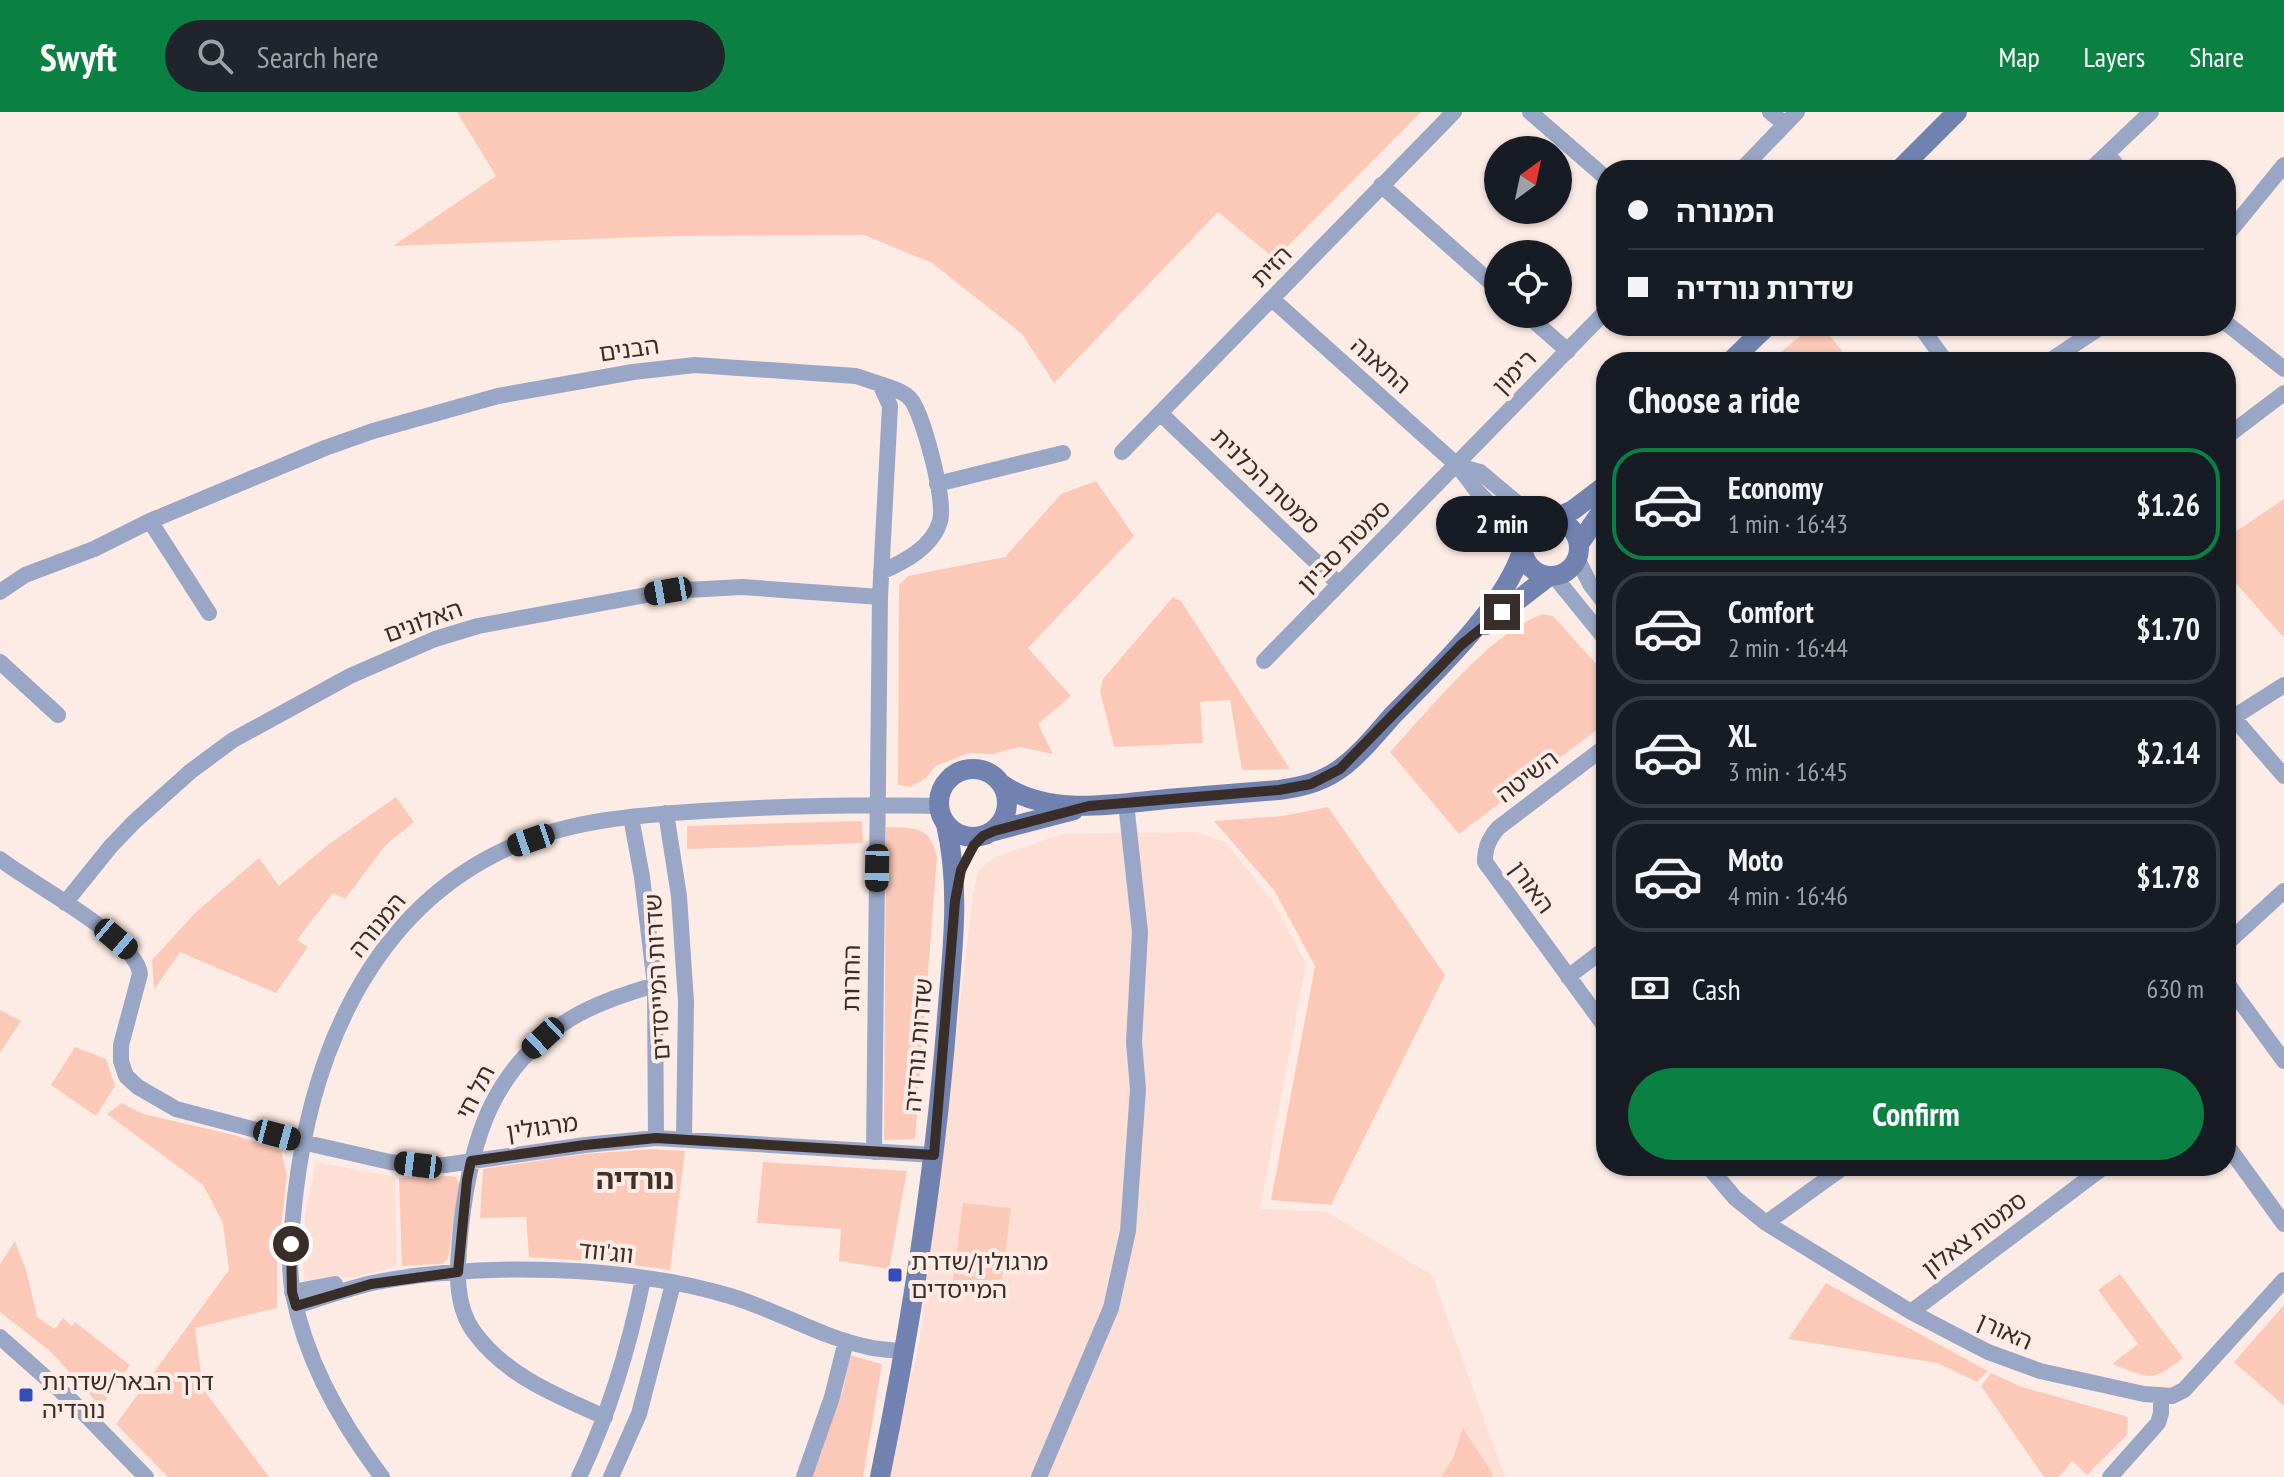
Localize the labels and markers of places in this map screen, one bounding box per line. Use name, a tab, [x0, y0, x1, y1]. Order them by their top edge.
place label: מרגולין/שדרת המייסדים	[911, 1246, 1048, 1305]
marker: מרגולין/שדרת המייסדים	[886, 1266, 904, 1284]
place label: דרך הבאר/שדרות נורדיה	[42, 1366, 214, 1425]
marker: דרך הבאר/שדרות נורדיה	[17, 1386, 35, 1404]

